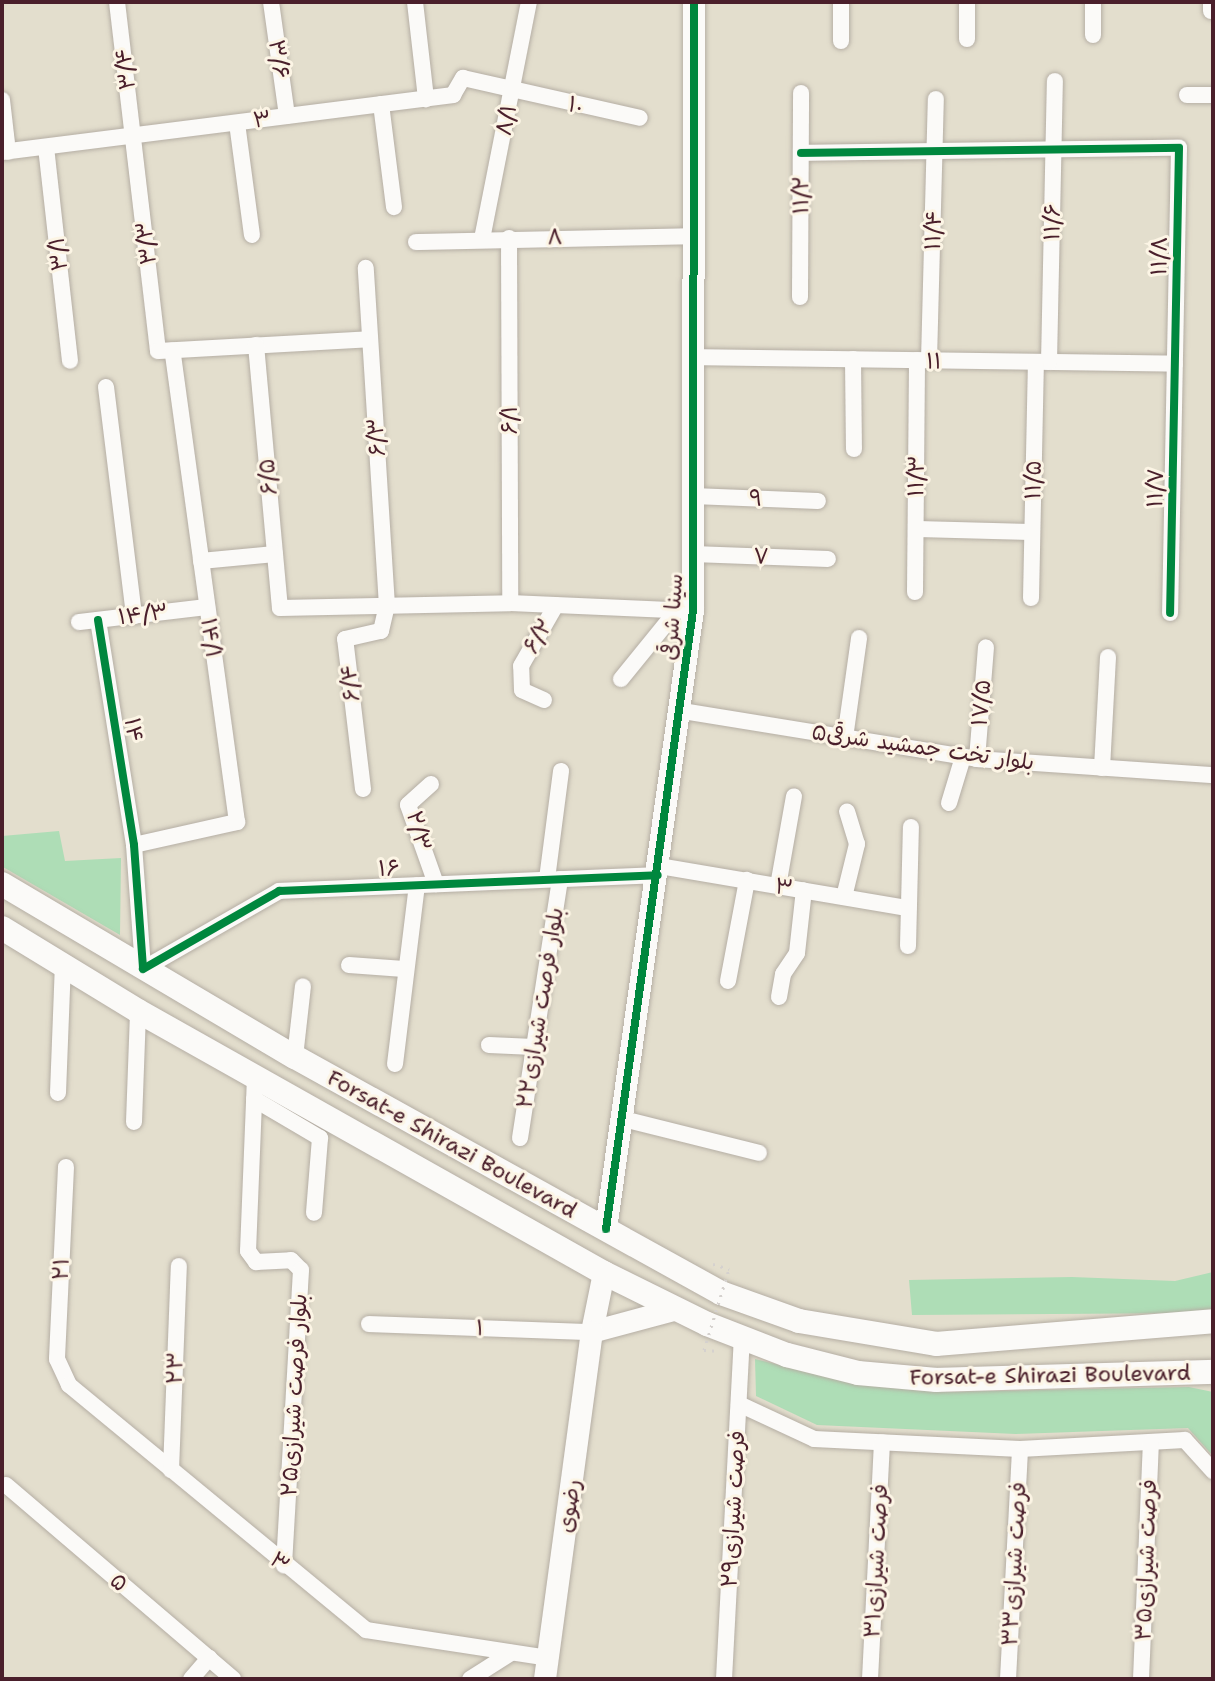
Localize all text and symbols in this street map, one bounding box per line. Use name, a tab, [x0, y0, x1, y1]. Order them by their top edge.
street label: ۳/۶	[263, 38, 295, 80]
street label: ۳/۴	[109, 46, 141, 92]
street label: ۱۰	[566, 91, 586, 119]
street label: ۸/۱	[490, 102, 522, 138]
street label: ۳	[251, 105, 273, 133]
street label: ۱۱/۲	[788, 176, 814, 214]
street label: ۱۱/۶	[1038, 203, 1066, 241]
street label: ۱۱/۴	[919, 209, 947, 251]
street label: ۳/۳	[130, 220, 162, 266]
street label: ۸	[547, 224, 563, 250]
street label: ۳/۱	[43, 236, 73, 272]
street label: ۱۱/۸	[1145, 236, 1173, 276]
street label: ۱۱	[926, 348, 942, 374]
street label: ۶/۱	[497, 405, 523, 435]
street label: ۶/۳	[361, 417, 391, 457]
street label: ۱۱/۳	[902, 455, 930, 497]
street label: ۶/۵	[253, 458, 283, 496]
street label: ۱۱/۵	[1019, 460, 1047, 500]
street label: ۱۱/۷	[1141, 468, 1169, 508]
street label: ۹	[749, 485, 763, 511]
street label: ۷	[753, 543, 769, 569]
street label: سینا شرقی	[656, 573, 688, 661]
street label: ۱۴/۳	[116, 598, 170, 630]
street label: ۶/۲	[518, 614, 558, 658]
street label: ۱۴/۱	[195, 616, 227, 660]
street label: ۶/۴	[335, 663, 365, 703]
street label: ۱۷/۵	[966, 679, 996, 727]
street label: ۱۴	[119, 716, 149, 744]
street label: بلوار تخت جمشید شرقی۵	[810, 718, 1036, 776]
street label: ۲/۳	[401, 808, 437, 854]
street label: ۱۶	[378, 854, 400, 882]
street label: ۳	[773, 873, 795, 901]
street label: بلوار فرصت شیرازی۲۲	[511, 906, 569, 1110]
street label: Forsat-e Shirazi Boulevard	[323, 1064, 581, 1224]
street label: ۲۱	[47, 1257, 75, 1281]
street label: بلوار فرصت شیرازی۲۵	[275, 1293, 313, 1497]
street label: ۱	[476, 1315, 484, 1341]
street label: ۲۳	[161, 1351, 189, 1385]
street label: Forsat-e Shirazi Boulevard	[909, 1359, 1191, 1391]
street label: فرصت شیرازی۲۹	[716, 1430, 750, 1588]
street label: رضوی	[552, 1478, 586, 1534]
street label: فرصت شیرازی۳۵	[1130, 1479, 1162, 1641]
street label: فرصت شیرازی۳۳	[997, 1481, 1031, 1647]
street label: فرصت شیرازی۳۱	[859, 1483, 893, 1639]
street label: ۳	[265, 1546, 295, 1578]
street label: ۵	[105, 1567, 133, 1597]

